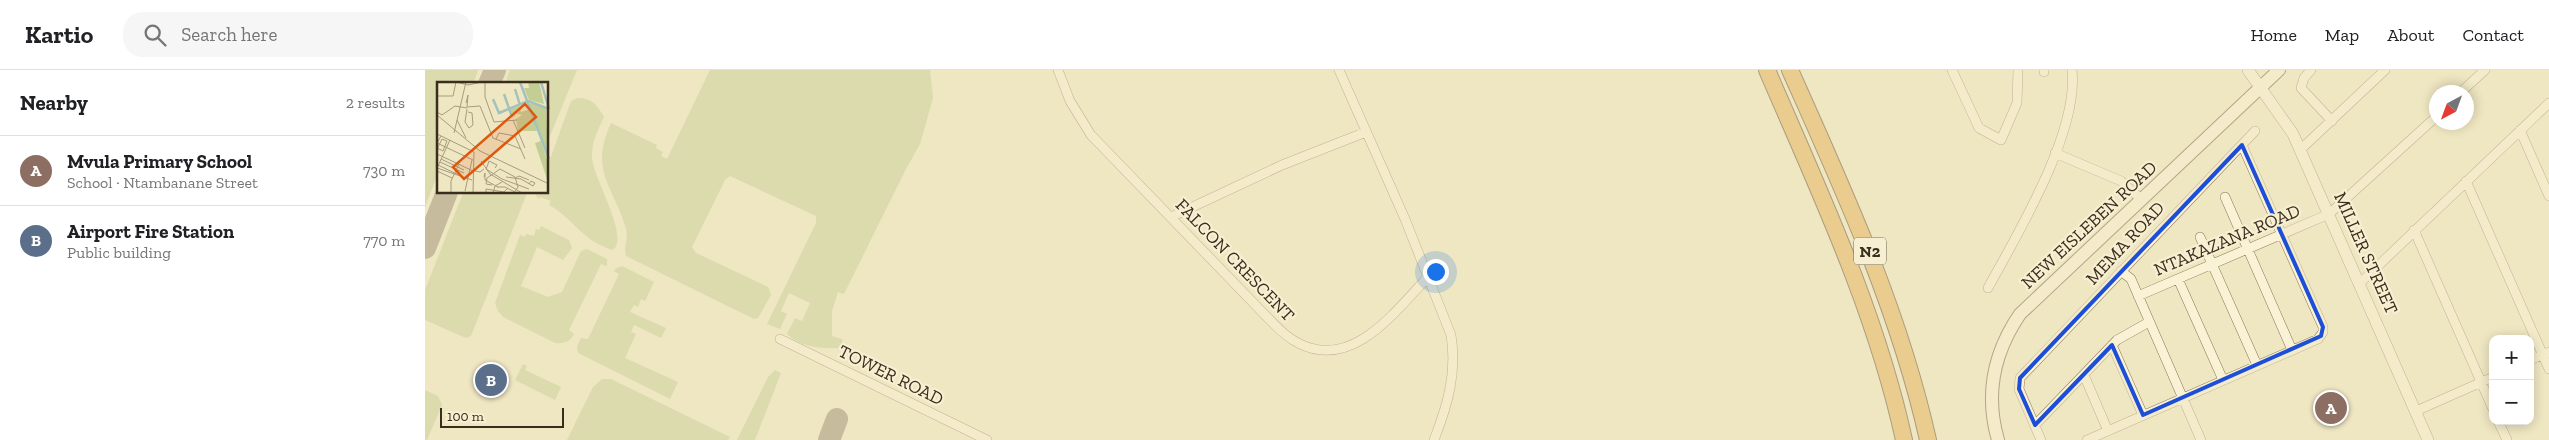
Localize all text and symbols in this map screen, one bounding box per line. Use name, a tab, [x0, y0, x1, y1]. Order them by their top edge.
search box	[123, 12, 473, 57]
text: Kartio	[25, 20, 93, 49]
icon: search	[141, 21, 169, 49]
text: Search here	[181, 23, 277, 46]
text: Home	[2250, 24, 2297, 46]
text: Map	[2325, 24, 2359, 46]
text: About	[2387, 24, 2434, 46]
text: Contact	[2462, 24, 2524, 46]
inset map	[437, 82, 549, 194]
north arrow	[2429, 85, 2474, 130]
text: Nearby	[20, 90, 88, 115]
text: 2 results	[346, 93, 405, 112]
text: Mvula Primary School	[67, 150, 252, 173]
street label: NEW EISLEBEN ROAD	[2017, 156, 2161, 294]
text: A	[31, 161, 42, 180]
text: 730 m	[363, 161, 405, 180]
text: School · Ntambanane Street	[67, 173, 258, 192]
street label: MILLER STREET	[2329, 189, 2403, 317]
street label: FALCON CRESCENT	[1171, 194, 1299, 326]
street label: MEMA ROAD	[2081, 197, 2169, 289]
street label: NTAKAZANA ROAD	[2151, 199, 2303, 281]
text: Airport Fire Station	[67, 220, 234, 243]
text: B	[31, 231, 41, 250]
text: 770 m	[363, 231, 405, 250]
road number: N2	[1854, 238, 1886, 265]
text: Public building	[67, 243, 171, 262]
your location	[1423, 259, 1449, 285]
map controls	[2489, 335, 2534, 425]
button: +	[2489, 335, 2534, 380]
street label: TOWER ROAD	[835, 340, 947, 410]
pin: B	[475, 361, 507, 399]
button: −	[2489, 380, 2534, 425]
pin: A	[2315, 389, 2347, 427]
scale bar	[440, 405, 564, 428]
text: 100 m	[447, 408, 484, 425]

